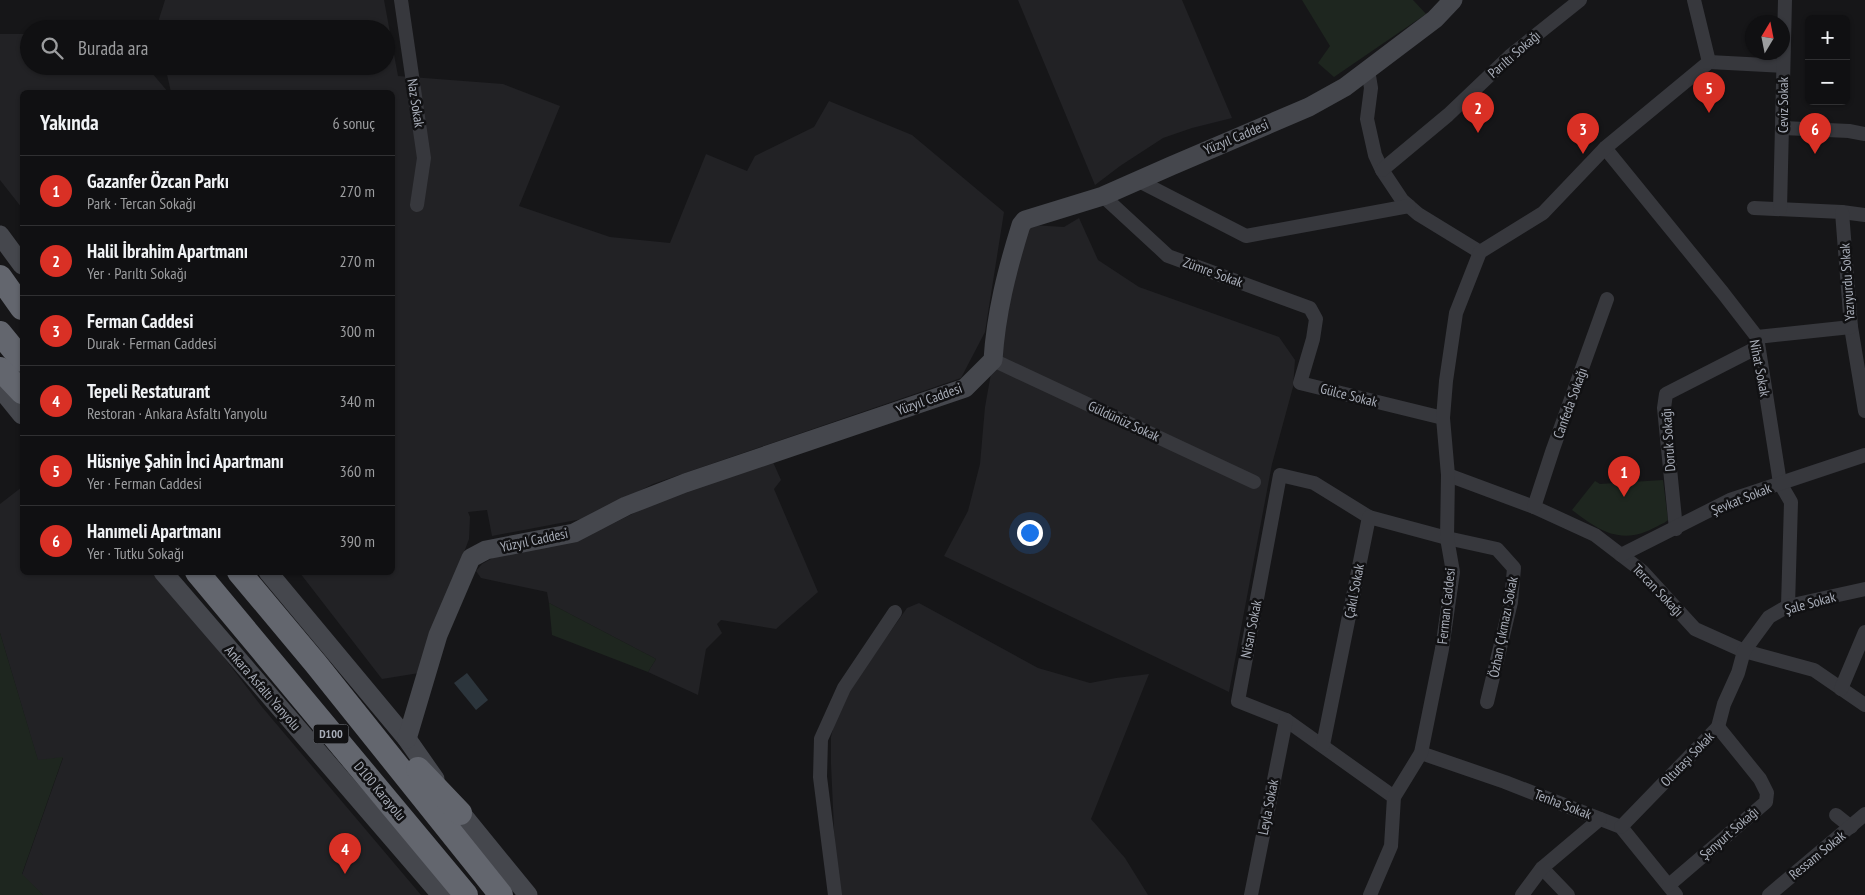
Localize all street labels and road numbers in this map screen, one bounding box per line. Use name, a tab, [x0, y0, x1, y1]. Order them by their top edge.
street label: Parıltı Sokağı	[1484, 26, 1544, 82]
street label: Ceviz Sokak	[1774, 76, 1792, 133]
street label: Naz Sokak	[403, 77, 429, 129]
street label: Yüzyıl Caddesi	[1201, 115, 1271, 159]
street label: Yazıyurdu Sokak	[1835, 242, 1859, 322]
street label: Zümre Sokak	[1181, 253, 1246, 291]
street label: Nihat Sokak	[1746, 338, 1774, 399]
street label: Canfeda Sokağı	[1549, 365, 1591, 441]
street label: Yüzyıl Caddesi	[894, 379, 964, 419]
street label: Gülce Sokak	[1319, 379, 1380, 411]
street label: Güldünüz Sokak	[1085, 397, 1163, 446]
street label: Doruk Sokağı	[1657, 408, 1679, 472]
street label: Şevkat Sokak	[1708, 479, 1774, 519]
street label: Yüzyıl Caddesi	[498, 524, 570, 556]
street label: Tercan Sokağı	[1628, 560, 1688, 620]
street label: Çakıl Sokak	[1340, 562, 1368, 620]
street label: Ferman Caddesi	[1433, 567, 1459, 645]
street label: Özhan Çıkmazı Sokak	[1484, 574, 1522, 679]
street label: Şale Sokak	[1783, 587, 1838, 618]
street label: Nisan Sokak	[1237, 598, 1266, 659]
street label: Ankara Asfaltı Yanyolu	[221, 642, 305, 734]
road number: D100	[314, 724, 348, 744]
street label: Oltutaşı Sokak	[1656, 727, 1718, 790]
street label: D100 Karayolu	[350, 758, 410, 824]
street label: Leyla Sokak	[1254, 777, 1282, 836]
street label: Tenha Sokak	[1532, 785, 1595, 823]
street label: Şenyurt Sokağı	[1696, 802, 1762, 864]
street label: Ressam Sokak	[1785, 826, 1849, 883]

